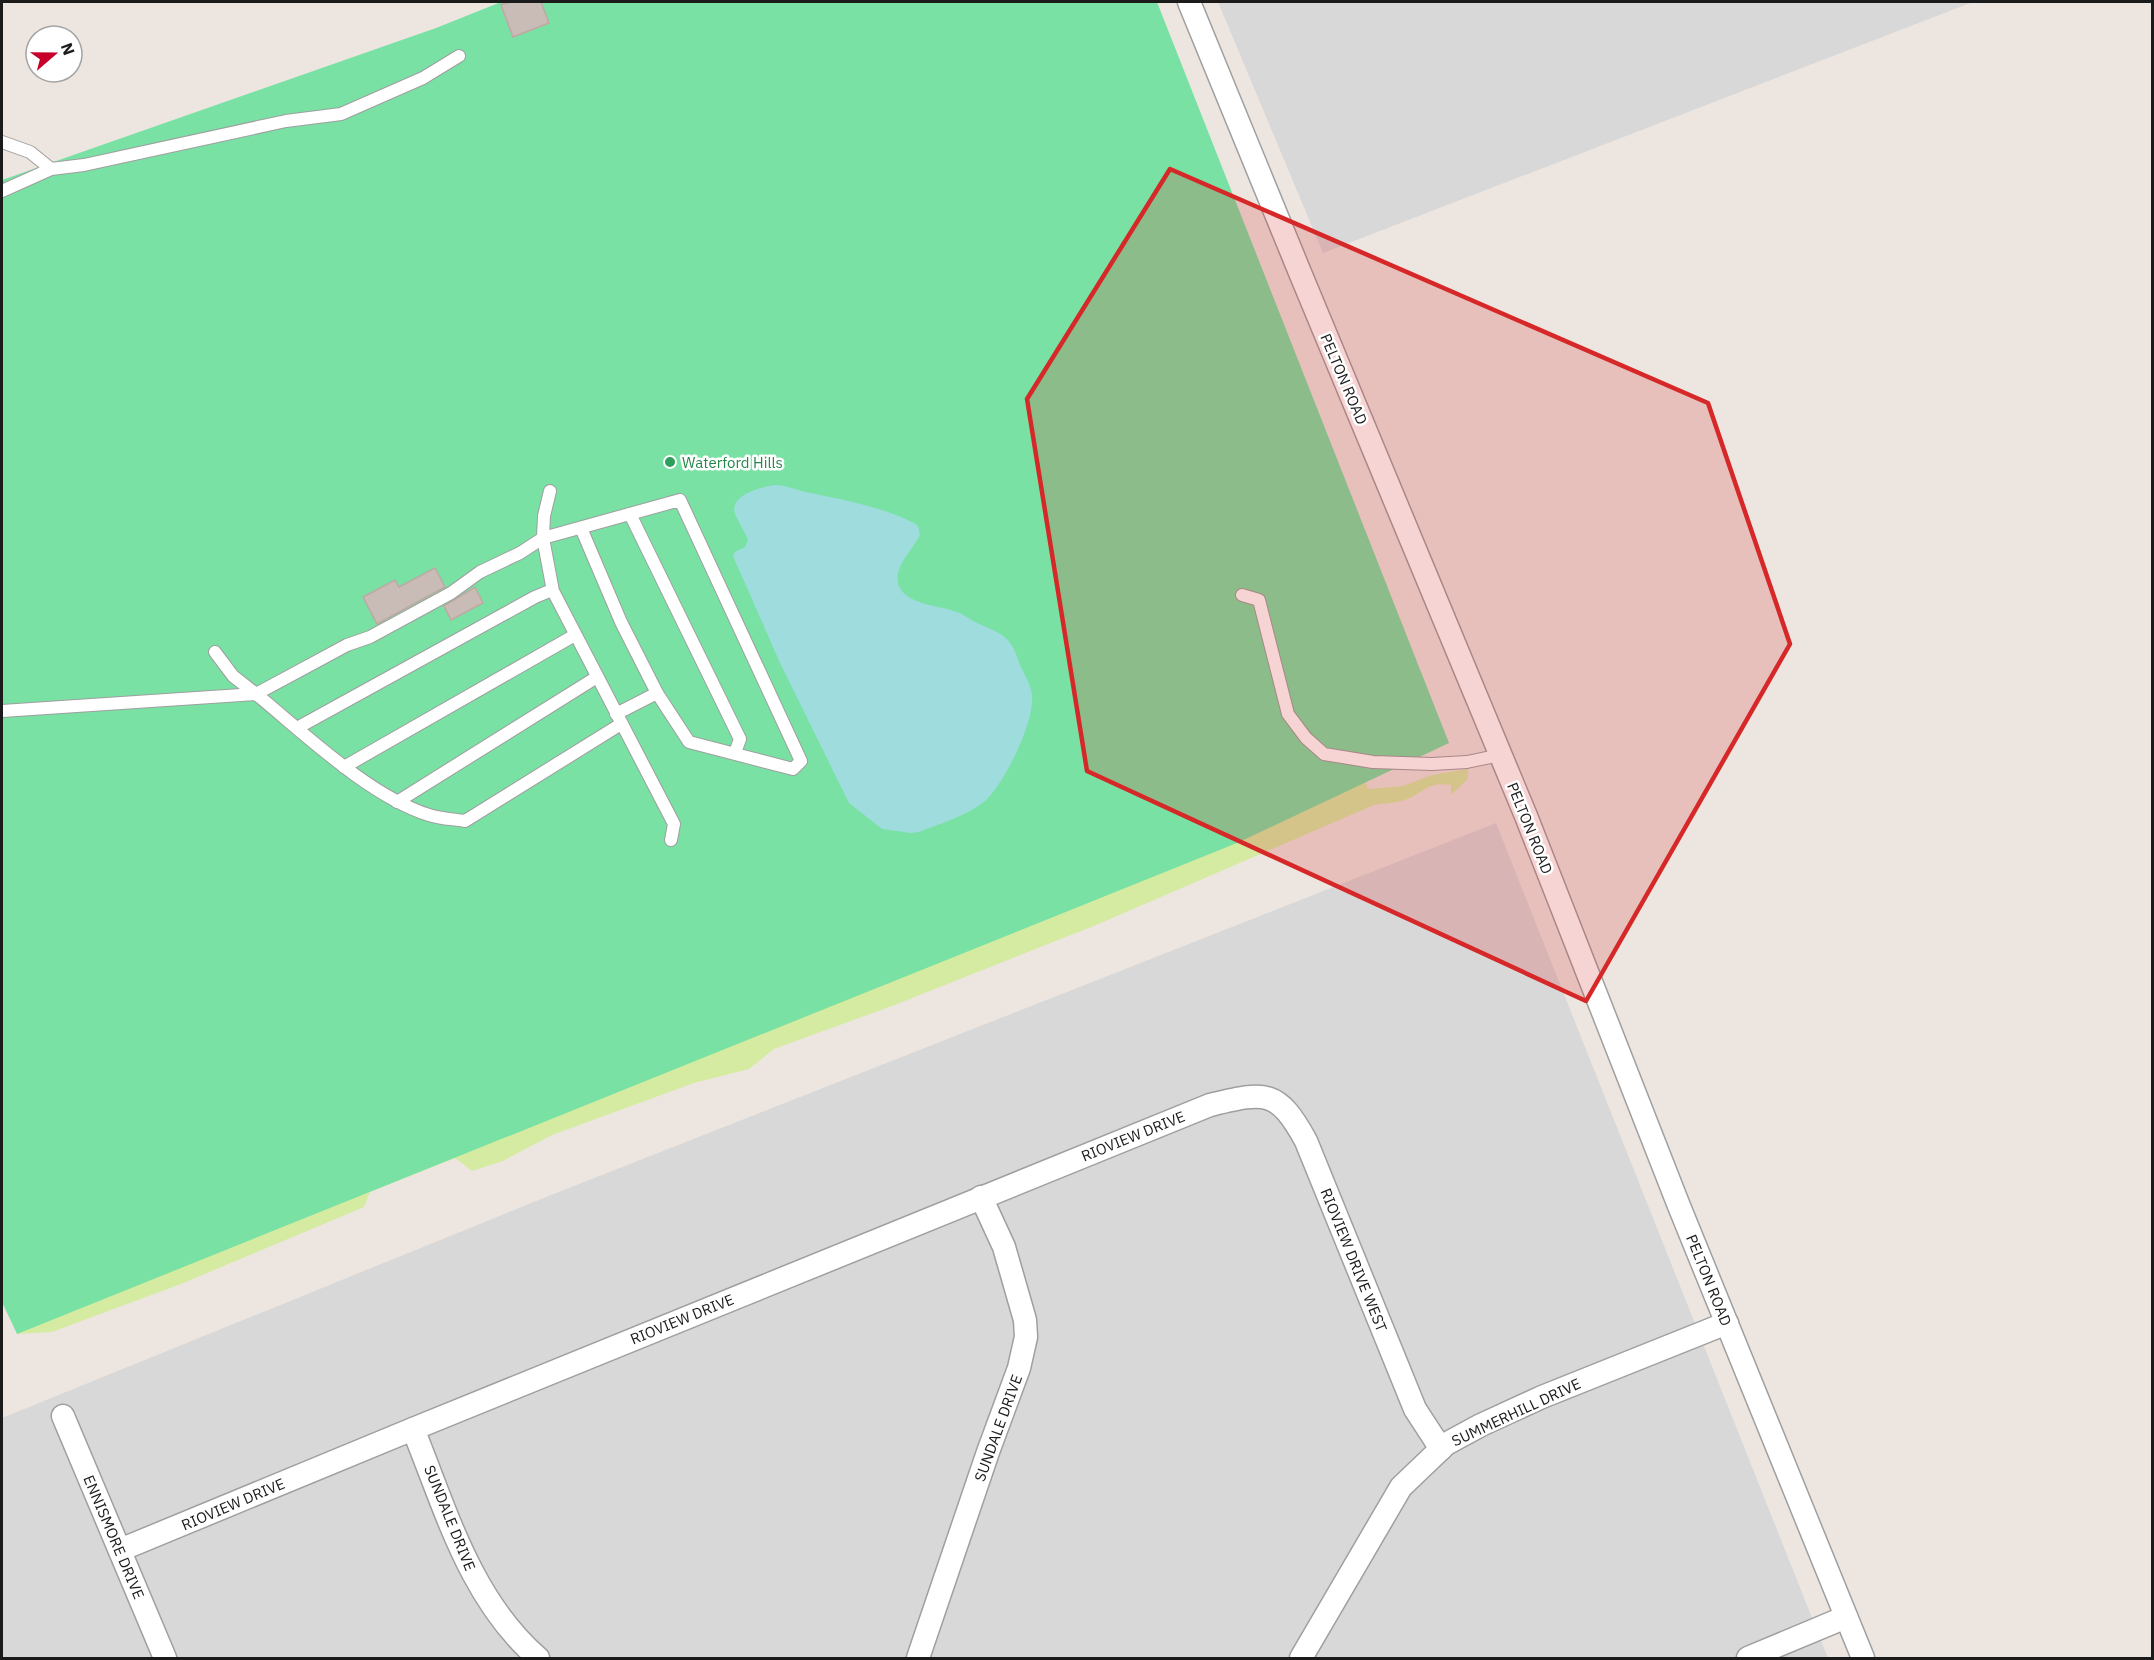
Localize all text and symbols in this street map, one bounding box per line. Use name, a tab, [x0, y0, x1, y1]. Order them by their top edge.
north arrow	[24, 24, 84, 84]
text: N	[57, 40, 79, 58]
street label: PELTON ROAD	[1316, 331, 1372, 427]
place label: Waterford Hills	[682, 453, 783, 472]
marker: Waterford Hills	[663, 455, 677, 469]
street label: PELTON ROAD	[1503, 780, 1557, 876]
street label: RIOVIEW DRIVE	[1078, 1107, 1188, 1165]
street label: RIOVIEW DRIVE WEST	[1317, 1185, 1392, 1335]
street label: PELTON ROAD	[1682, 1232, 1736, 1328]
street label: RIOVIEW DRIVE	[627, 1290, 737, 1348]
street label: SUNDALE DRIVE	[970, 1372, 1026, 1484]
street label: SUMMERHILL DRIVE	[1448, 1374, 1584, 1450]
street label: SUNDALE DRIVE	[420, 1462, 480, 1574]
street label: ENNISMORE DRIVE	[79, 1472, 149, 1602]
street label: RIOVIEW DRIVE	[178, 1474, 288, 1534]

